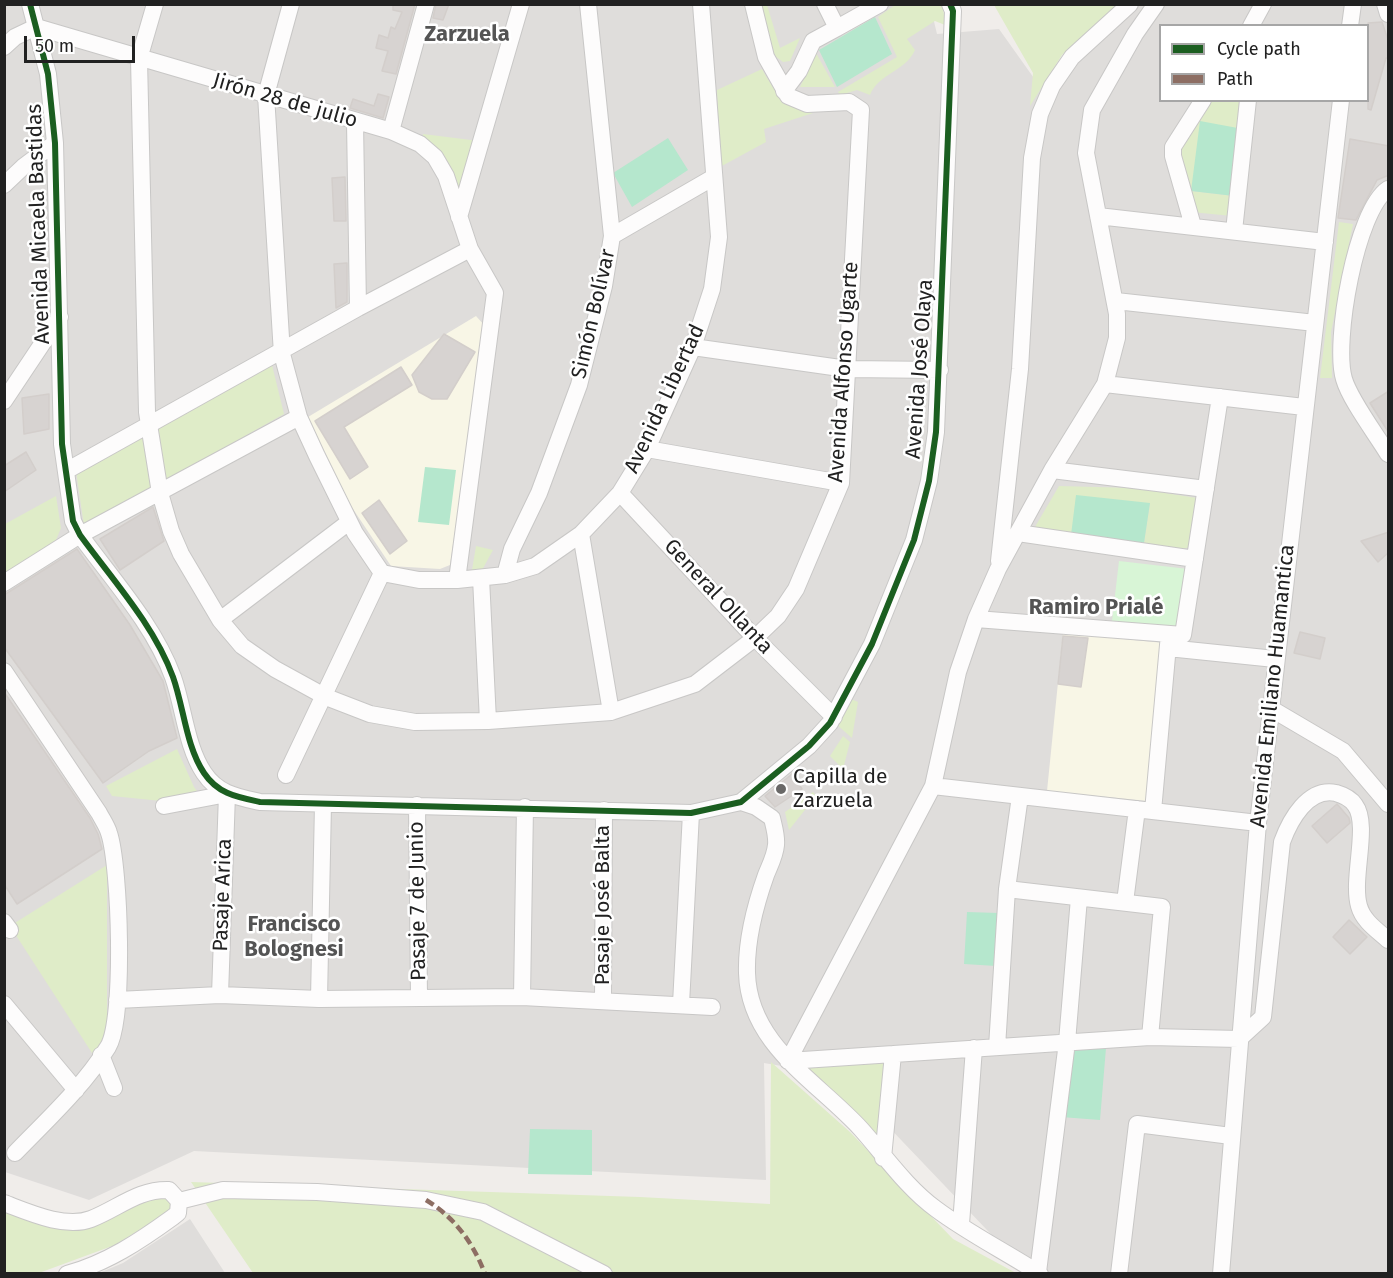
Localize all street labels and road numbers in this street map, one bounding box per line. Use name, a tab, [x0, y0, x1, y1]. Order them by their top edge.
street label: Jirón 28 de julio	[210, 68, 360, 134]
street label: Avenida Micaela Bastidas	[22, 103, 56, 345]
street label: Simón Bolívar	[567, 247, 621, 381]
street label: Avenida Alfonso Ugarte	[824, 261, 864, 483]
street label: Avenida José Olaya	[901, 278, 939, 460]
street label: Avenida Libertad	[619, 321, 711, 477]
street label: General Ollanta	[658, 534, 778, 660]
street label: Avenida Emiliano Huamantica	[1246, 543, 1300, 829]
street label: Pasaje 7 de Junio	[404, 821, 432, 981]
street label: Pasaje José Balta	[590, 825, 616, 985]
street label: Pasaje Arica	[208, 838, 238, 952]

